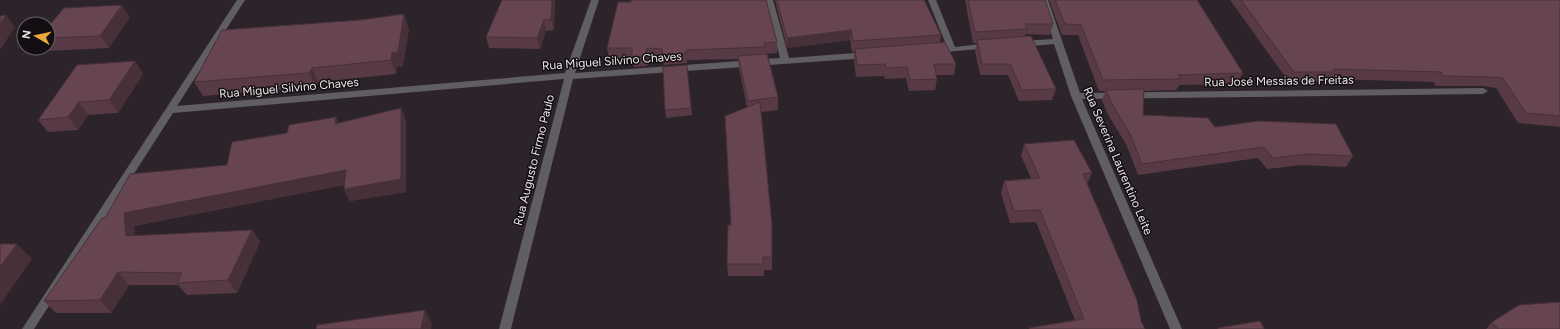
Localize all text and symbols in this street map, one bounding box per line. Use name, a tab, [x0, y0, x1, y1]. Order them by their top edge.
north arrow	[16, 16, 56, 56]
text: N	[20, 29, 34, 40]
street label: Rua Miguel Silvino Chaves	[542, 49, 683, 73]
street label: Rua José Messias de Freitas	[1204, 73, 1354, 89]
street label: Rua Miguel Silvino Chaves	[219, 75, 360, 101]
street label: Rua Severina Laurentino Leite	[1080, 85, 1156, 237]
street label: Rua Augusto Firmo Paulo	[511, 93, 557, 227]

